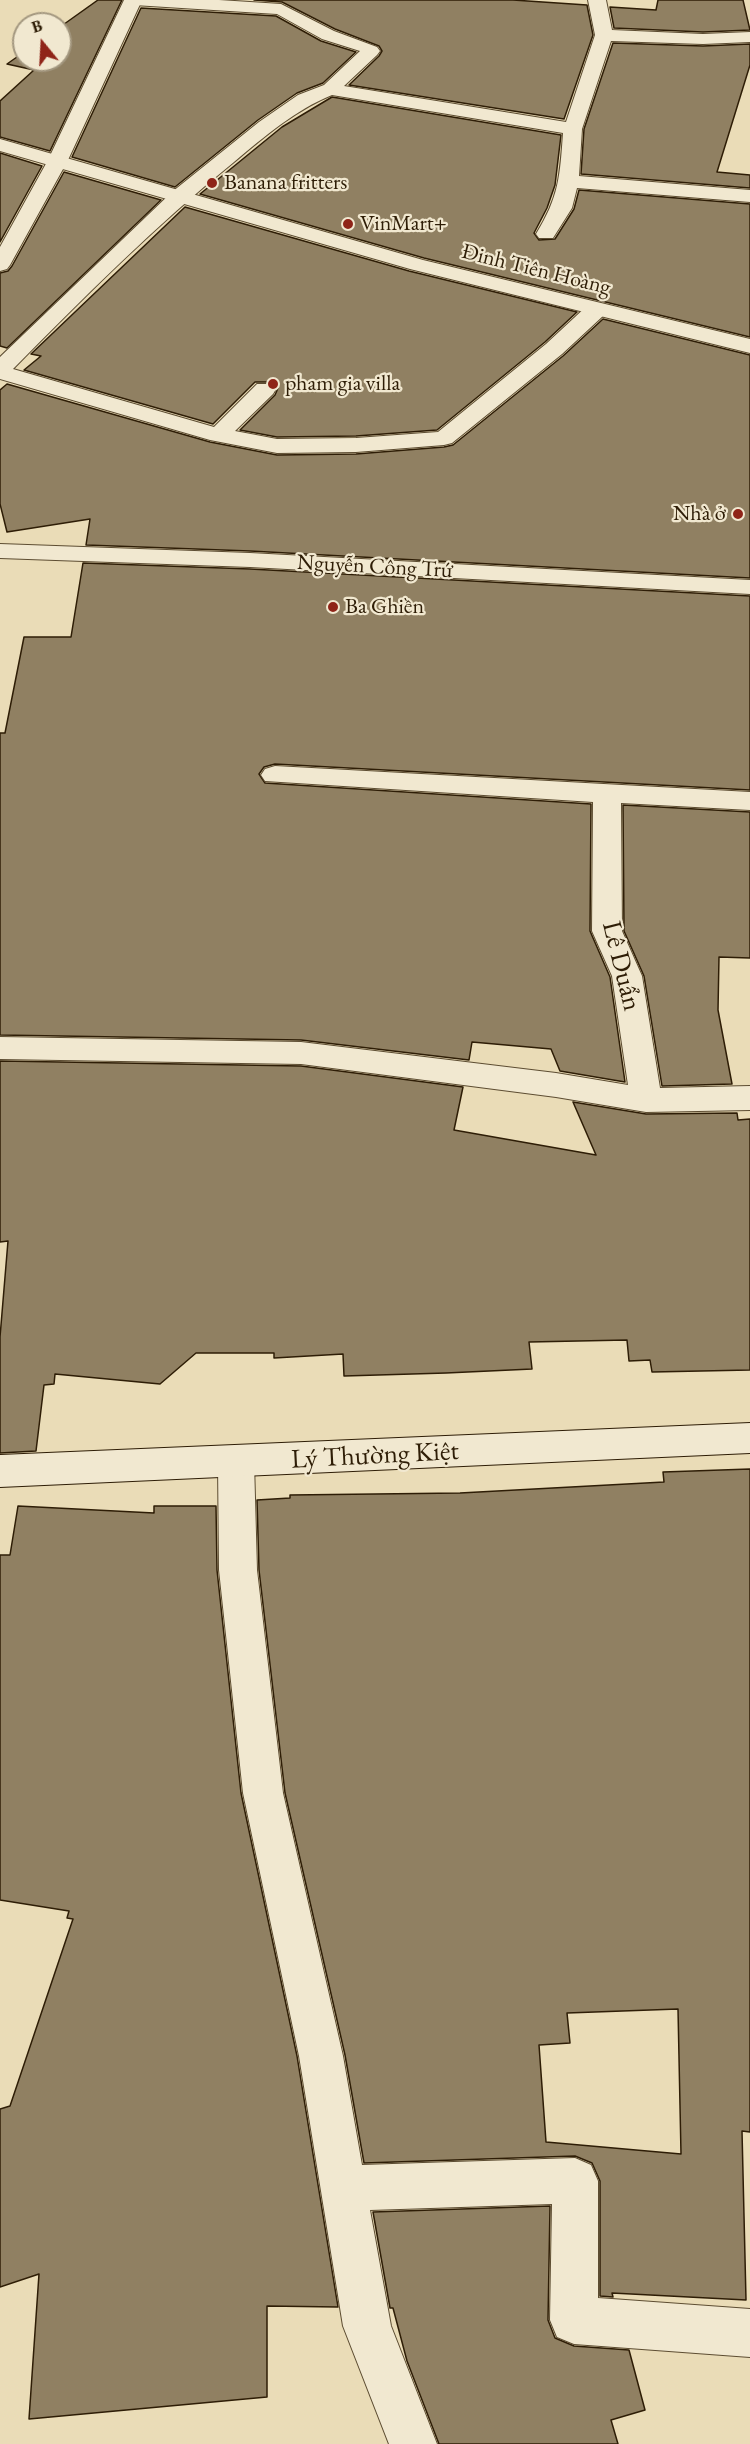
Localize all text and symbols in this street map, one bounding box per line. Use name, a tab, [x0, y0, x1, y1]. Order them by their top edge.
north arrow	[12, 12, 72, 72]
text: B	[29, 15, 45, 38]
place label: Banana fritters	[224, 170, 347, 196]
marker: Banana fritters	[205, 176, 219, 190]
place label: VinMart+	[360, 211, 447, 237]
marker: VinMart+	[341, 217, 355, 231]
street label: Đinh Tiên Hoàng	[459, 239, 613, 301]
place label: pham gia villa	[285, 371, 400, 397]
marker: pham gia villa	[266, 377, 280, 391]
place label: Nhà ở	[673, 501, 726, 527]
marker: Nhà ở	[731, 507, 745, 521]
street label: Nguyễn Công Trứ	[296, 550, 454, 584]
place label: Ba Ghiền	[345, 594, 424, 620]
marker: Ba Ghiền	[326, 600, 340, 614]
street label: Lê Duẩn	[594, 918, 648, 1014]
street label: Lý Thường Kiệt	[290, 1435, 460, 1477]

